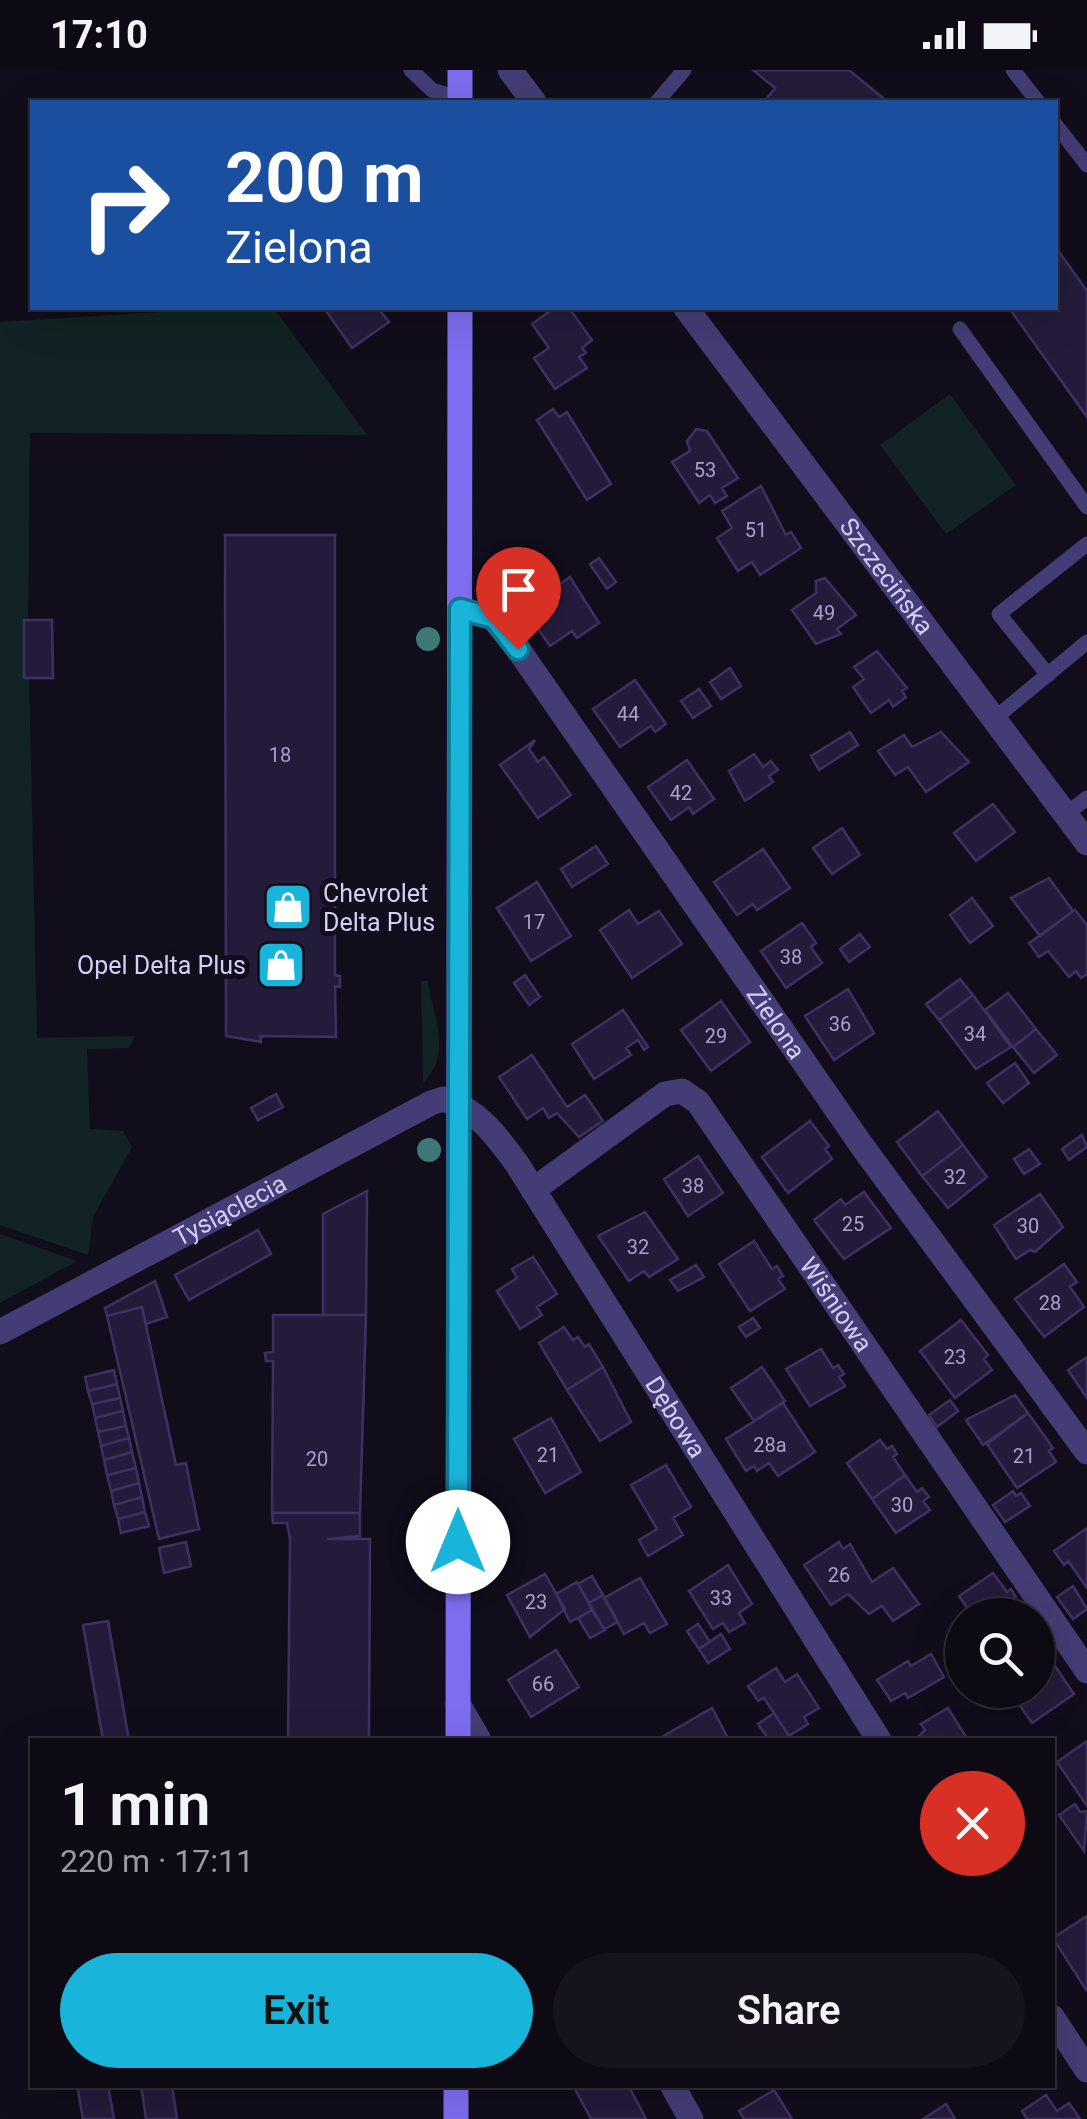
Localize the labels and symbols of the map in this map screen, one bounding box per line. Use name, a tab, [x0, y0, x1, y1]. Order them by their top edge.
house number: 53	[694, 458, 716, 482]
street label: Szczecińska	[834, 512, 940, 640]
house number: 51	[745, 518, 767, 542]
pin	[476, 547, 561, 650]
house number: 49	[813, 601, 835, 625]
house number: 44	[617, 702, 639, 726]
house number: 18	[269, 743, 291, 767]
house number: 42	[670, 781, 692, 805]
place label: Chevrolet Delta Plus	[323, 879, 435, 937]
shop icon: Chevrolet Delta Plus	[262, 881, 314, 933]
house number: 17	[523, 910, 545, 934]
shop icon: Opel Delta Plus	[255, 939, 307, 991]
house number: 38	[780, 945, 802, 969]
place label: Opel Delta Plus	[77, 951, 246, 980]
street label: Zielona	[741, 980, 812, 1064]
house number: 36	[829, 1012, 851, 1036]
house number: 34	[964, 1022, 986, 1046]
house number: 29	[705, 1024, 727, 1048]
house number: 32	[944, 1165, 966, 1189]
street label: Tysiąclecia	[168, 1168, 291, 1252]
house number: 38	[682, 1174, 704, 1198]
house number: 25	[842, 1212, 864, 1236]
house number: 30	[1017, 1214, 1039, 1238]
house number: 32	[627, 1235, 649, 1259]
street label: Wiśniowa	[794, 1252, 879, 1357]
house number: 28	[1039, 1291, 1061, 1315]
house number: 23	[944, 1345, 966, 1369]
street label: Dębowa	[640, 1371, 712, 1463]
house number: 28a	[753, 1433, 787, 1457]
house number: 21	[537, 1443, 559, 1467]
house number: 21	[1013, 1444, 1035, 1468]
house number: 20	[306, 1447, 328, 1471]
position arrow	[406, 1490, 510, 1594]
house number: 30	[891, 1493, 913, 1517]
house number: 26	[828, 1563, 850, 1587]
house number: 33	[710, 1586, 732, 1610]
house number: 23	[525, 1590, 547, 1614]
house number: 66	[532, 1672, 554, 1696]

